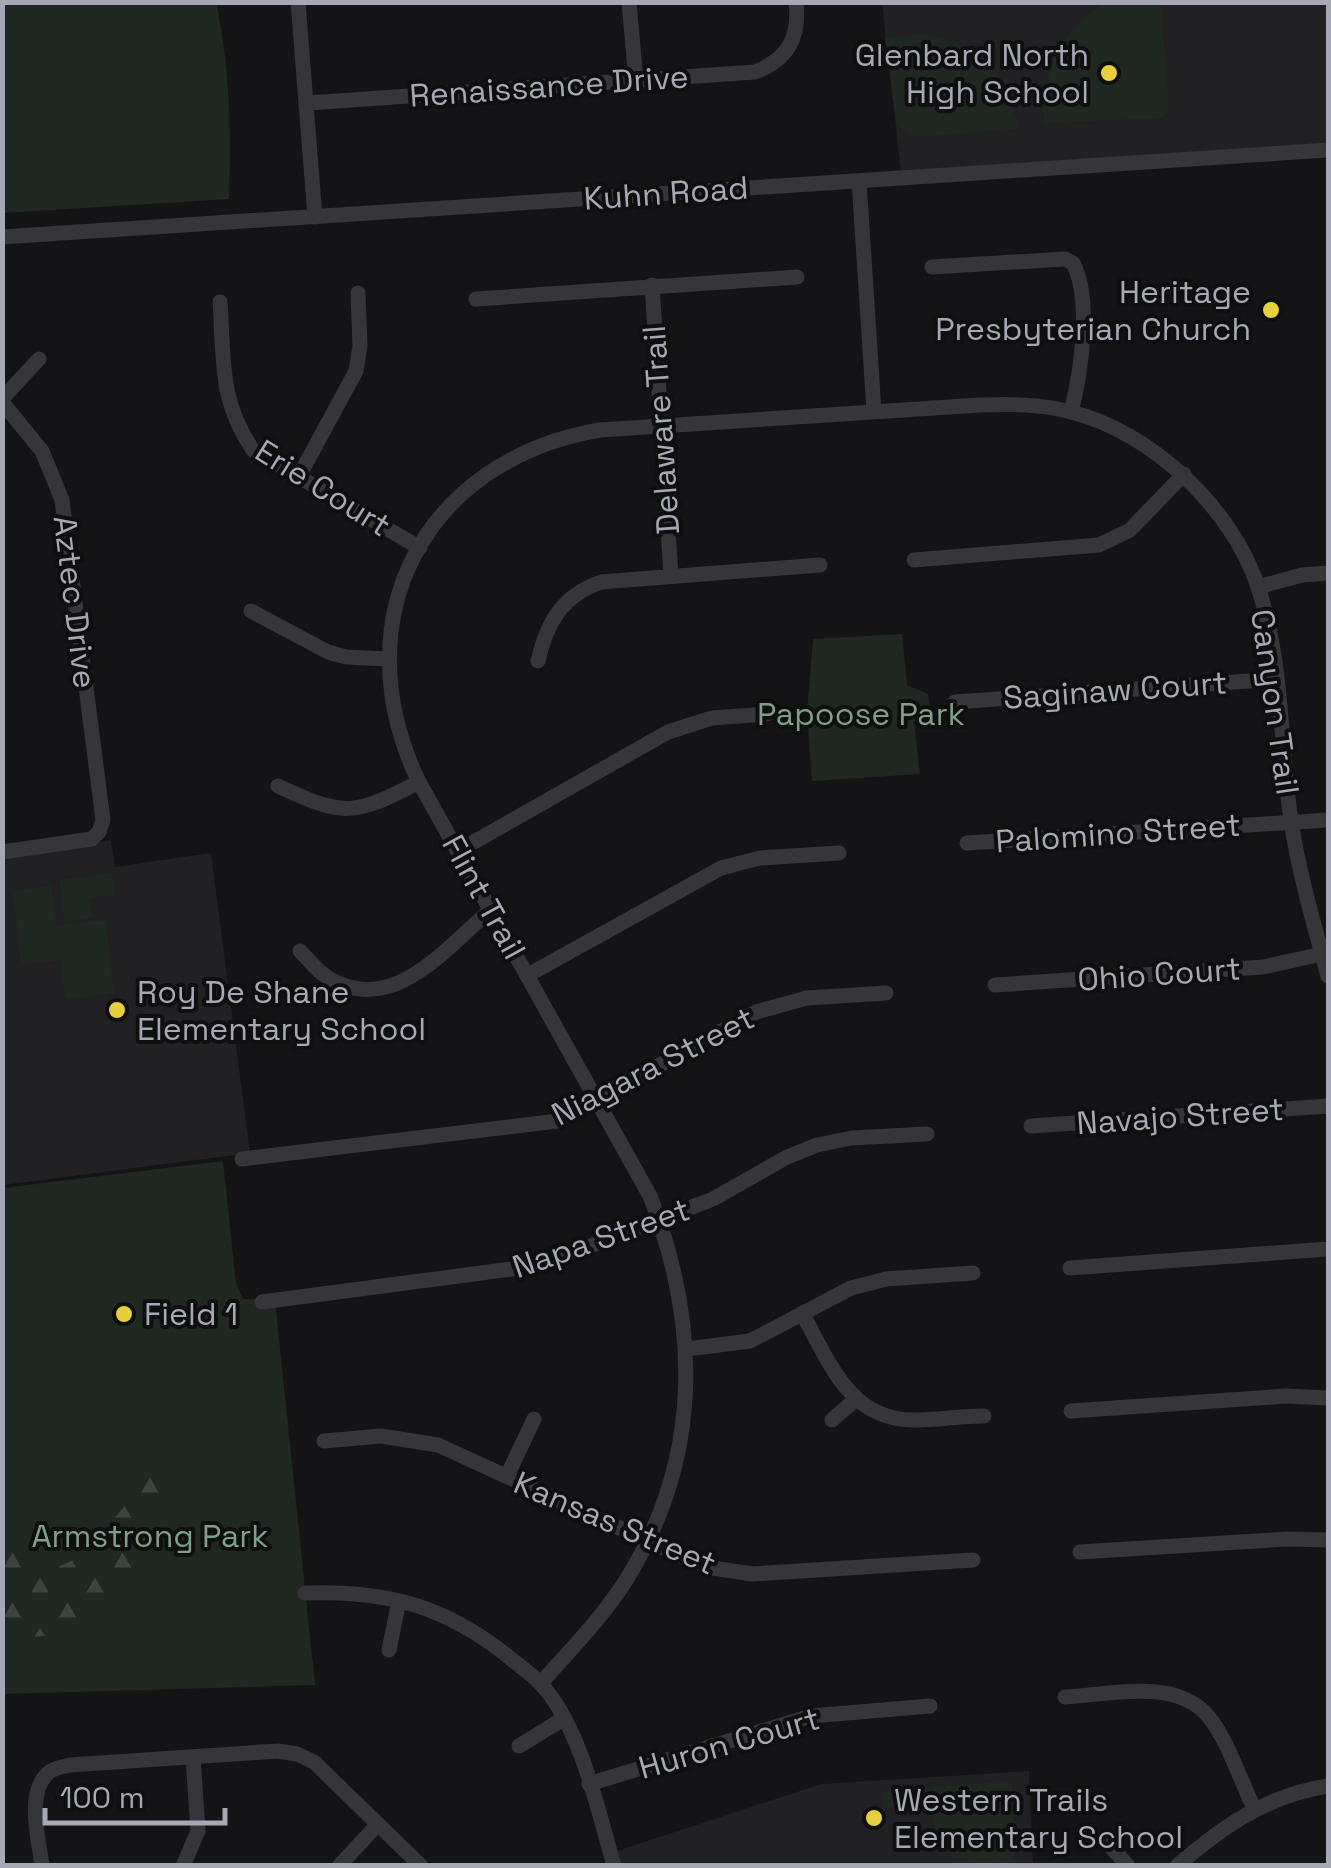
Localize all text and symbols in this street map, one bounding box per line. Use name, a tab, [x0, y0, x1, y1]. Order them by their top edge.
place label: Glenbard North High School	[855, 35, 1089, 112]
street label: Renaissance Drive	[408, 56, 690, 116]
marker: Glenbard North High School	[1098, 62, 1120, 84]
street label: Kuhn Road	[582, 167, 750, 219]
place label: Heritage Presbyterian Church	[935, 272, 1251, 349]
marker: Heritage Presbyterian Church	[1260, 299, 1282, 321]
street label: Delaware Trail	[634, 324, 688, 536]
street label: Erie Court	[248, 431, 398, 545]
street label: Aztec Drive	[45, 513, 105, 691]
street label: Canyon Trail	[1242, 607, 1308, 797]
street label: Saginaw Court	[1002, 662, 1228, 718]
park label: Papoose Park	[757, 694, 965, 734]
street label: Palomino Street	[994, 804, 1242, 862]
street label: Flint Trail	[433, 828, 535, 966]
street label: Ohio Court	[1076, 948, 1242, 1000]
place label: Roy De Shane Elementary School	[137, 972, 426, 1049]
street label: Niagara Street	[545, 998, 761, 1134]
marker: Roy De Shane Elementary School	[106, 999, 128, 1021]
street label: Navajo Street	[1075, 1089, 1285, 1143]
street label: Napa Street	[507, 1189, 695, 1287]
place label: Field 1	[144, 1294, 238, 1334]
marker: Field 1	[113, 1303, 135, 1325]
street label: Kansas Street	[508, 1463, 722, 1583]
park label: Armstrong Park	[31, 1516, 269, 1556]
street label: Huron Court	[634, 1698, 824, 1788]
scale bar	[45, 1763, 225, 1825]
text: 100 m	[60, 1778, 145, 1817]
place label: Western Trails Elementary School	[894, 1780, 1183, 1857]
marker: Western Trails Elementary School	[863, 1807, 885, 1829]

